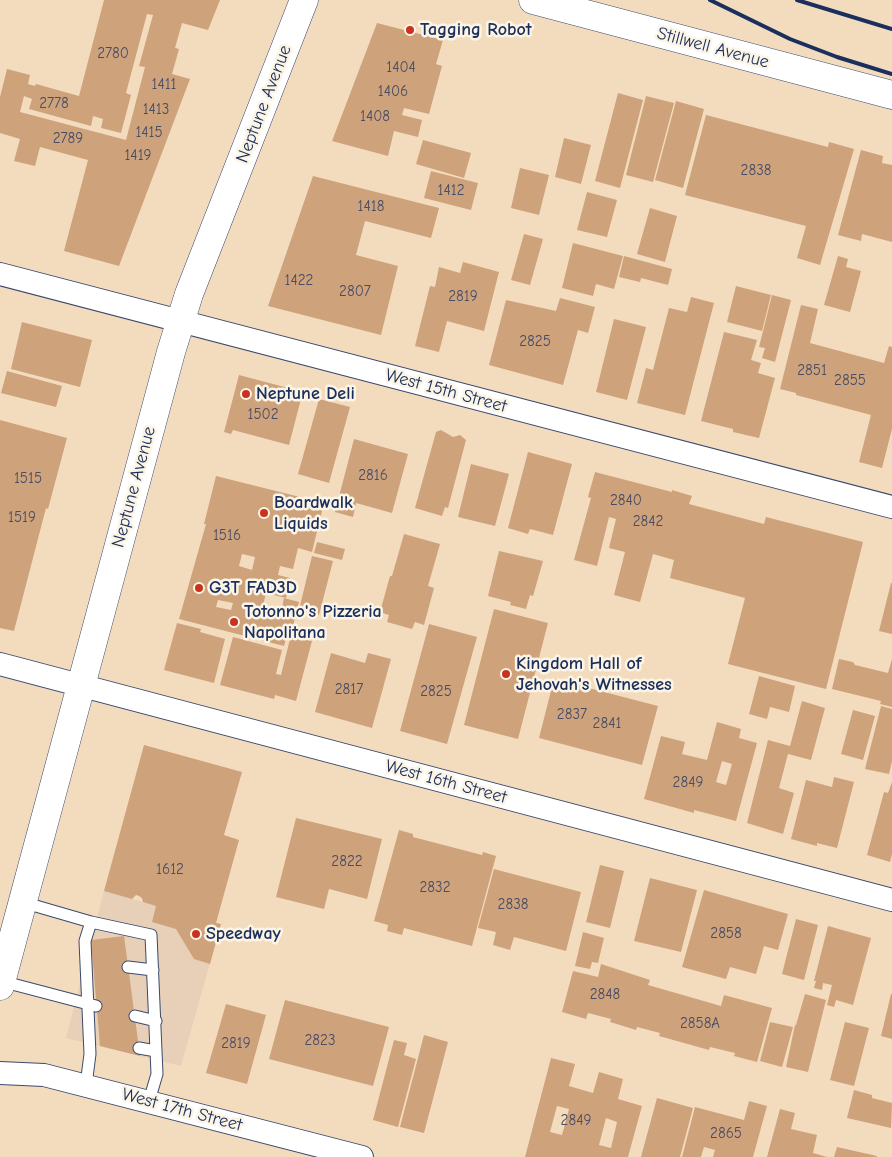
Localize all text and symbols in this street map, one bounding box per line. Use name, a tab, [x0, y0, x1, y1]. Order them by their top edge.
place label: Tagging Robot	[420, 19, 532, 41]
street label: Stillwell Avenue	[655, 23, 771, 73]
marker: Tagging Robot	[404, 24, 416, 36]
street label: Neptune Avenue	[232, 42, 296, 166]
house number: 2780	[97, 45, 129, 63]
house number: 1404	[386, 59, 416, 77]
house number: 1411	[151, 76, 177, 94]
house number: 1406	[378, 83, 408, 101]
house number: 2778	[39, 95, 69, 113]
house number: 1413	[143, 101, 169, 119]
house number: 1408	[360, 108, 390, 126]
house number: 1415	[135, 124, 163, 142]
house number: 2789	[53, 130, 83, 148]
house number: 1419	[124, 147, 152, 165]
house number: 2838	[741, 162, 771, 180]
house number: 1412	[438, 182, 464, 200]
house number: 1418	[358, 198, 384, 216]
house number: 1422	[285, 272, 313, 290]
house number: 2807	[339, 283, 371, 301]
house number: 2819	[448, 288, 478, 306]
house number: 2825	[519, 333, 551, 351]
house number: 2851	[797, 362, 827, 380]
street label: West 15th Street	[383, 364, 509, 418]
house number: 2855	[834, 372, 866, 390]
place label: Neptune Deli	[256, 383, 355, 405]
marker: Neptune Deli	[240, 388, 252, 400]
house number: 1502	[247, 406, 279, 424]
street label: Neptune Avenue	[107, 424, 161, 550]
house number: 2816	[358, 467, 388, 485]
house number: 1515	[14, 470, 42, 488]
place label: Boardwalk Liquids	[274, 492, 353, 534]
house number: 2840	[610, 492, 642, 510]
marker: Boardwalk Liquids	[258, 507, 270, 519]
house number: 1519	[8, 509, 36, 527]
house number: 2842	[633, 513, 663, 531]
house number: 1516	[213, 527, 241, 545]
place label: G3T FAD3D	[209, 577, 297, 599]
marker: G3T FAD3D	[193, 582, 205, 594]
place label: Totonno's Pizzeria Napolitana	[244, 601, 382, 644]
marker: Totonno's Pizzeria Napolitana	[228, 616, 240, 628]
place label: Kingdom Hall of Jehovah's Witnesses	[516, 653, 672, 696]
marker: Kingdom Hall of Jehovah's Witnesses	[500, 668, 512, 680]
house number: 2817	[335, 681, 363, 699]
house number: 2825	[420, 683, 452, 701]
house number: 2837	[557, 706, 587, 724]
house number: 2841	[593, 715, 621, 733]
street label: West 16th Street	[383, 755, 509, 809]
house number: 2849	[673, 774, 703, 792]
house number: 2822	[331, 853, 363, 871]
house number: 1612	[156, 861, 184, 879]
house number: 2832	[419, 879, 451, 897]
house number: 2838	[498, 896, 528, 914]
place label: Speedway	[206, 923, 281, 945]
house number: 2858	[710, 925, 742, 943]
marker: Speedway	[190, 928, 202, 940]
house number: 2848	[590, 986, 620, 1004]
house number: 2858A	[680, 1015, 720, 1033]
house number: 2823	[304, 1032, 336, 1050]
house number: 2819	[221, 1035, 251, 1053]
street label: West 17th Street	[120, 1084, 244, 1136]
house number: 2849	[561, 1112, 591, 1130]
house number: 2865	[710, 1125, 742, 1143]

